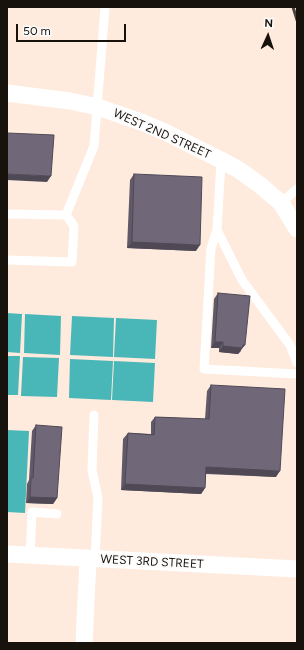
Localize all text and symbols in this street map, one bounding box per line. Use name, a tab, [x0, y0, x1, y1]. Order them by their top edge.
scale bar	[18, 16, 128, 42]
north arrow	[248, 16, 288, 56]
text: N	[264, 17, 273, 30]
text: 50 m	[23, 24, 51, 38]
street label: WEST 2ND STREET	[111, 106, 213, 162]
street label: WEST 3RD STREET	[100, 552, 204, 572]

